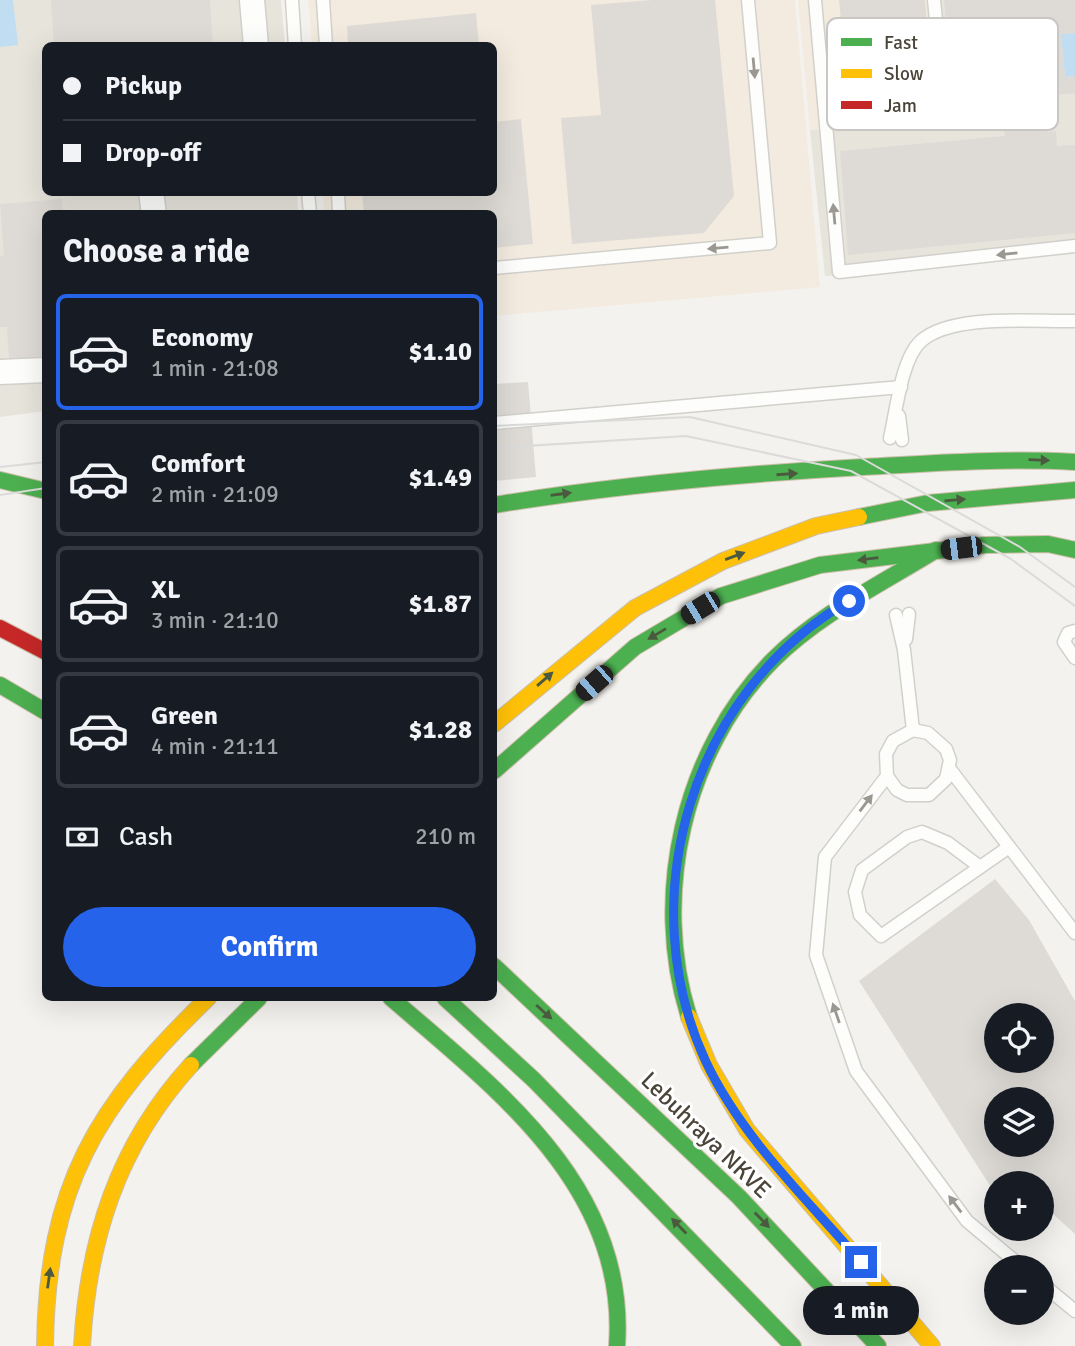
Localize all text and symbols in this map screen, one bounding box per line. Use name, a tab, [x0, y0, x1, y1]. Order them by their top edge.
legend	[827, 18, 1058, 130]
text: Fast	[884, 31, 918, 55]
one-way arrow	[749, 57, 760, 79]
text: Slow	[884, 62, 924, 86]
text: Pickup	[105, 70, 182, 102]
text: Jam	[884, 94, 917, 118]
text: Drop-off	[105, 137, 201, 169]
one-way arrow	[828, 202, 839, 224]
text: Choose a ride	[63, 232, 250, 271]
one-way arrow	[707, 243, 729, 254]
one-way arrow	[996, 248, 1018, 259]
icon: car	[67, 321, 130, 384]
text: Economy	[151, 322, 253, 354]
text: $1.10	[408, 336, 472, 368]
text: 1 min · 21:08	[151, 354, 279, 383]
icon: car	[67, 447, 130, 510]
text: Comfort	[151, 448, 245, 480]
one-way arrow	[1028, 455, 1050, 466]
text: $1.49	[408, 462, 472, 494]
one-way arrow	[777, 468, 799, 479]
text: 2 min · 21:09	[151, 480, 279, 509]
one-way arrow	[550, 488, 572, 499]
one-way arrow	[944, 495, 966, 506]
car	[939, 535, 984, 561]
one-way arrow	[725, 550, 746, 561]
one-way arrow	[857, 554, 879, 565]
icon: car	[67, 573, 130, 636]
text: XL	[151, 574, 181, 606]
route start	[833, 585, 865, 617]
text: $1.87	[408, 588, 472, 620]
car	[677, 588, 724, 628]
text: 3 min · 21:10	[151, 606, 279, 635]
one-way arrow	[647, 628, 666, 641]
car	[572, 661, 617, 705]
one-way arrow	[536, 671, 554, 687]
icon: car	[67, 699, 130, 762]
text: Green	[151, 700, 218, 732]
text: $1.28	[408, 714, 472, 746]
text: 4 min · 21:11	[151, 732, 279, 761]
one-way arrow	[859, 794, 873, 812]
icon: cash	[63, 818, 101, 856]
text: Cash	[119, 821, 173, 853]
text: 210 m	[415, 822, 476, 851]
button: Confirm	[63, 907, 476, 987]
one-way arrow	[830, 1002, 841, 1023]
map controls	[984, 1003, 1054, 1325]
button: locate	[984, 1003, 1054, 1073]
one-way arrow	[535, 1004, 553, 1020]
street label: Lebuhraya NKVE	[635, 1065, 777, 1205]
button: layers	[984, 1087, 1054, 1157]
button: +	[984, 1171, 1054, 1241]
one-way arrow	[948, 1195, 962, 1213]
one-way arrow	[753, 1211, 769, 1228]
one-way arrow	[670, 1217, 687, 1234]
route end	[845, 1246, 877, 1278]
button: −	[984, 1255, 1054, 1325]
one-way arrow	[43, 1267, 54, 1289]
callout: 1 min	[803, 1286, 919, 1336]
text: 1 min	[833, 1296, 889, 1325]

